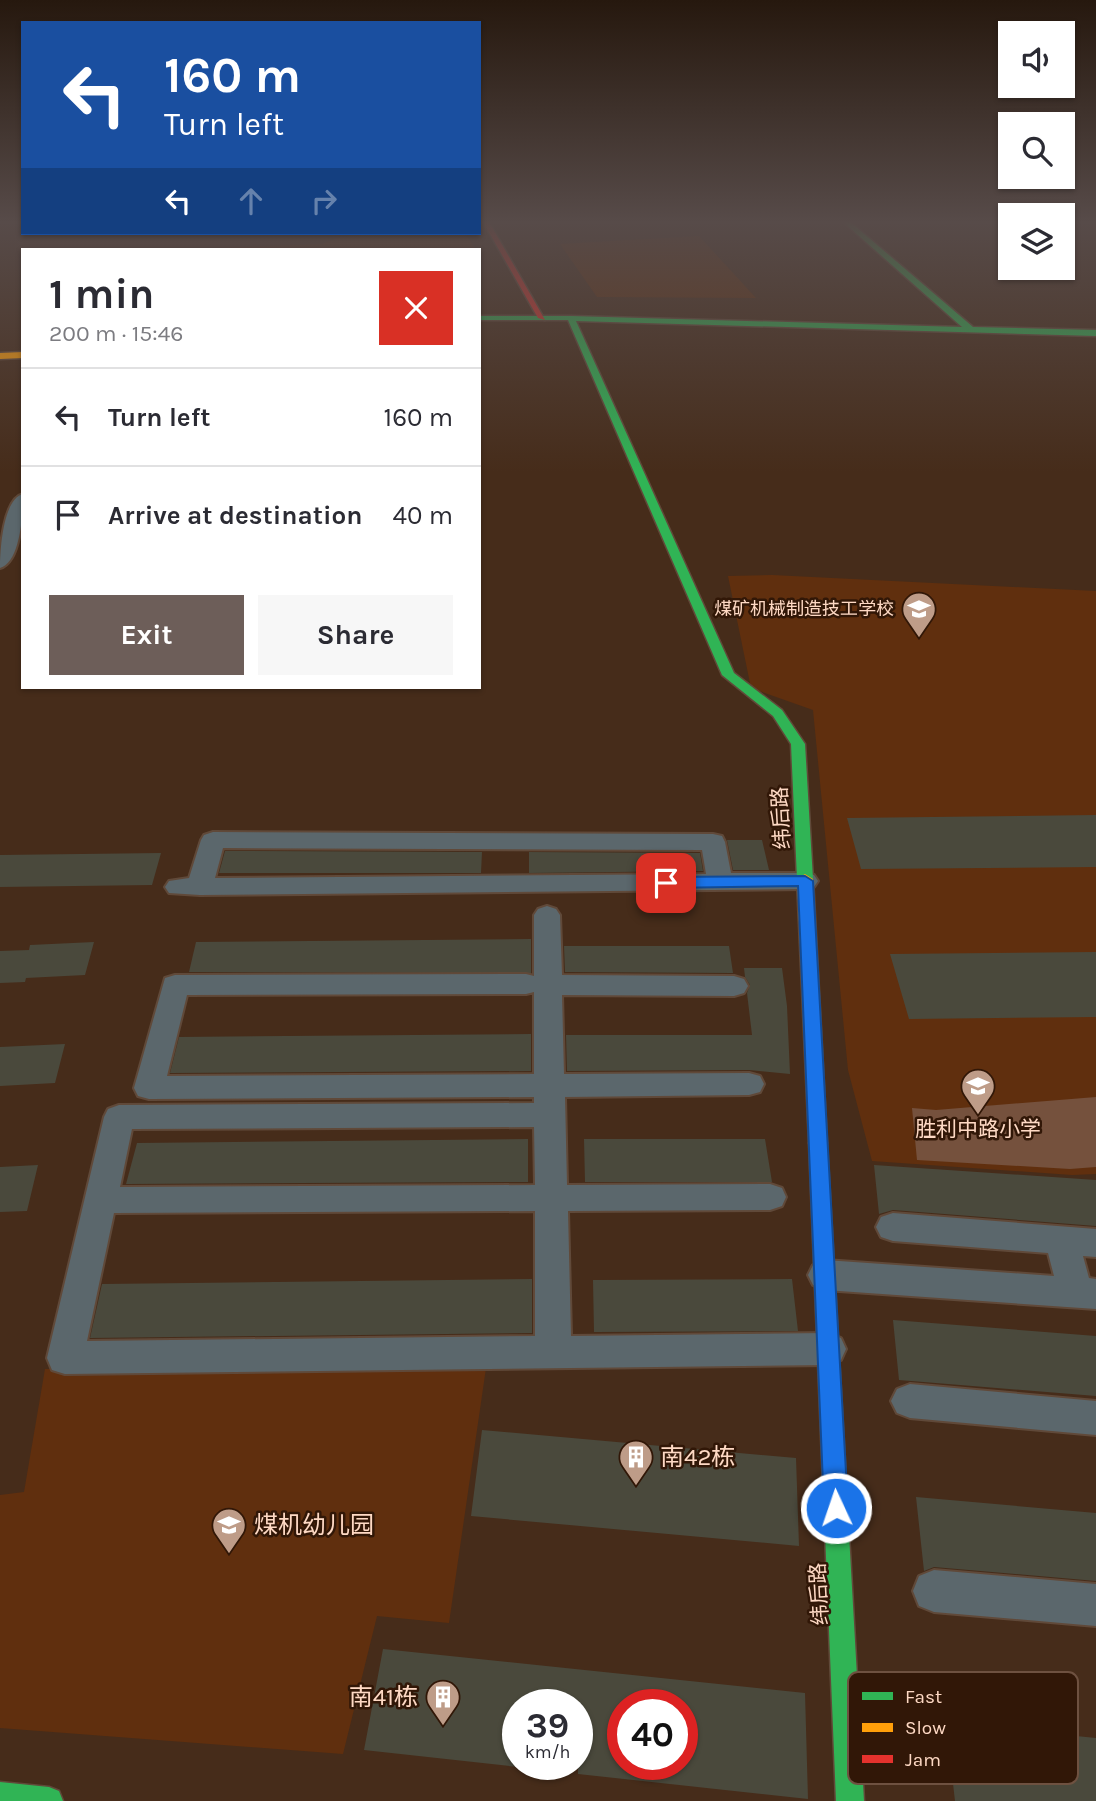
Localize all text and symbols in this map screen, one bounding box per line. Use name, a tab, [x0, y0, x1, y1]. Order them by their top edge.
map controls	[998, 21, 1075, 280]
button: sound	[998, 21, 1075, 98]
text: 160 m	[164, 47, 301, 104]
icon: left	[49, 49, 140, 140]
text: Turn left	[164, 106, 284, 143]
button: search	[998, 112, 1075, 189]
icon: left	[159, 182, 197, 220]
icon: ahead	[232, 182, 270, 220]
icon: right	[305, 182, 343, 220]
button: layers	[998, 203, 1075, 280]
text: 1 min	[49, 269, 154, 319]
button: close	[379, 271, 453, 345]
text: 200 m · 15:46	[49, 320, 184, 347]
icon: left	[49, 398, 87, 436]
text: Turn left	[108, 402, 210, 433]
text: 160 m	[384, 402, 453, 433]
icon: arrive	[49, 496, 87, 534]
text: Arrive at destination	[108, 500, 362, 531]
text: 40 m	[393, 500, 453, 531]
school or university icon: 煤矿机械制造技工学校	[900, 590, 938, 639]
button: Exit	[49, 595, 244, 675]
button: Share	[258, 595, 453, 675]
place label: 煤矿机械制造技工学校	[714, 598, 894, 620]
street label: 纬后路	[767, 786, 795, 850]
pin	[636, 853, 696, 913]
icon: arrive	[647, 864, 685, 902]
school or university icon: 胜利中路小学	[959, 1067, 997, 1116]
place label: 胜利中路小学	[915, 1117, 1041, 1141]
building icon: 南42栋	[617, 1438, 655, 1487]
place label: 南42栋	[660, 1443, 735, 1471]
position arrow	[799, 1471, 873, 1545]
school or university icon: 煤机幼儿园	[210, 1506, 248, 1555]
place label: 煤机幼儿园	[254, 1511, 374, 1539]
street label: 纬后路	[805, 1562, 833, 1626]
legend	[848, 1672, 1078, 1784]
building icon: 南41栋	[424, 1678, 462, 1727]
place label: 南41栋	[349, 1683, 418, 1711]
text: Fast	[905, 1686, 942, 1708]
speed limit sign: 40	[607, 1689, 698, 1780]
text: 39	[526, 1705, 569, 1746]
text: Slow	[905, 1717, 946, 1739]
text: km/h	[525, 1741, 570, 1763]
text: Jam	[905, 1749, 941, 1771]

